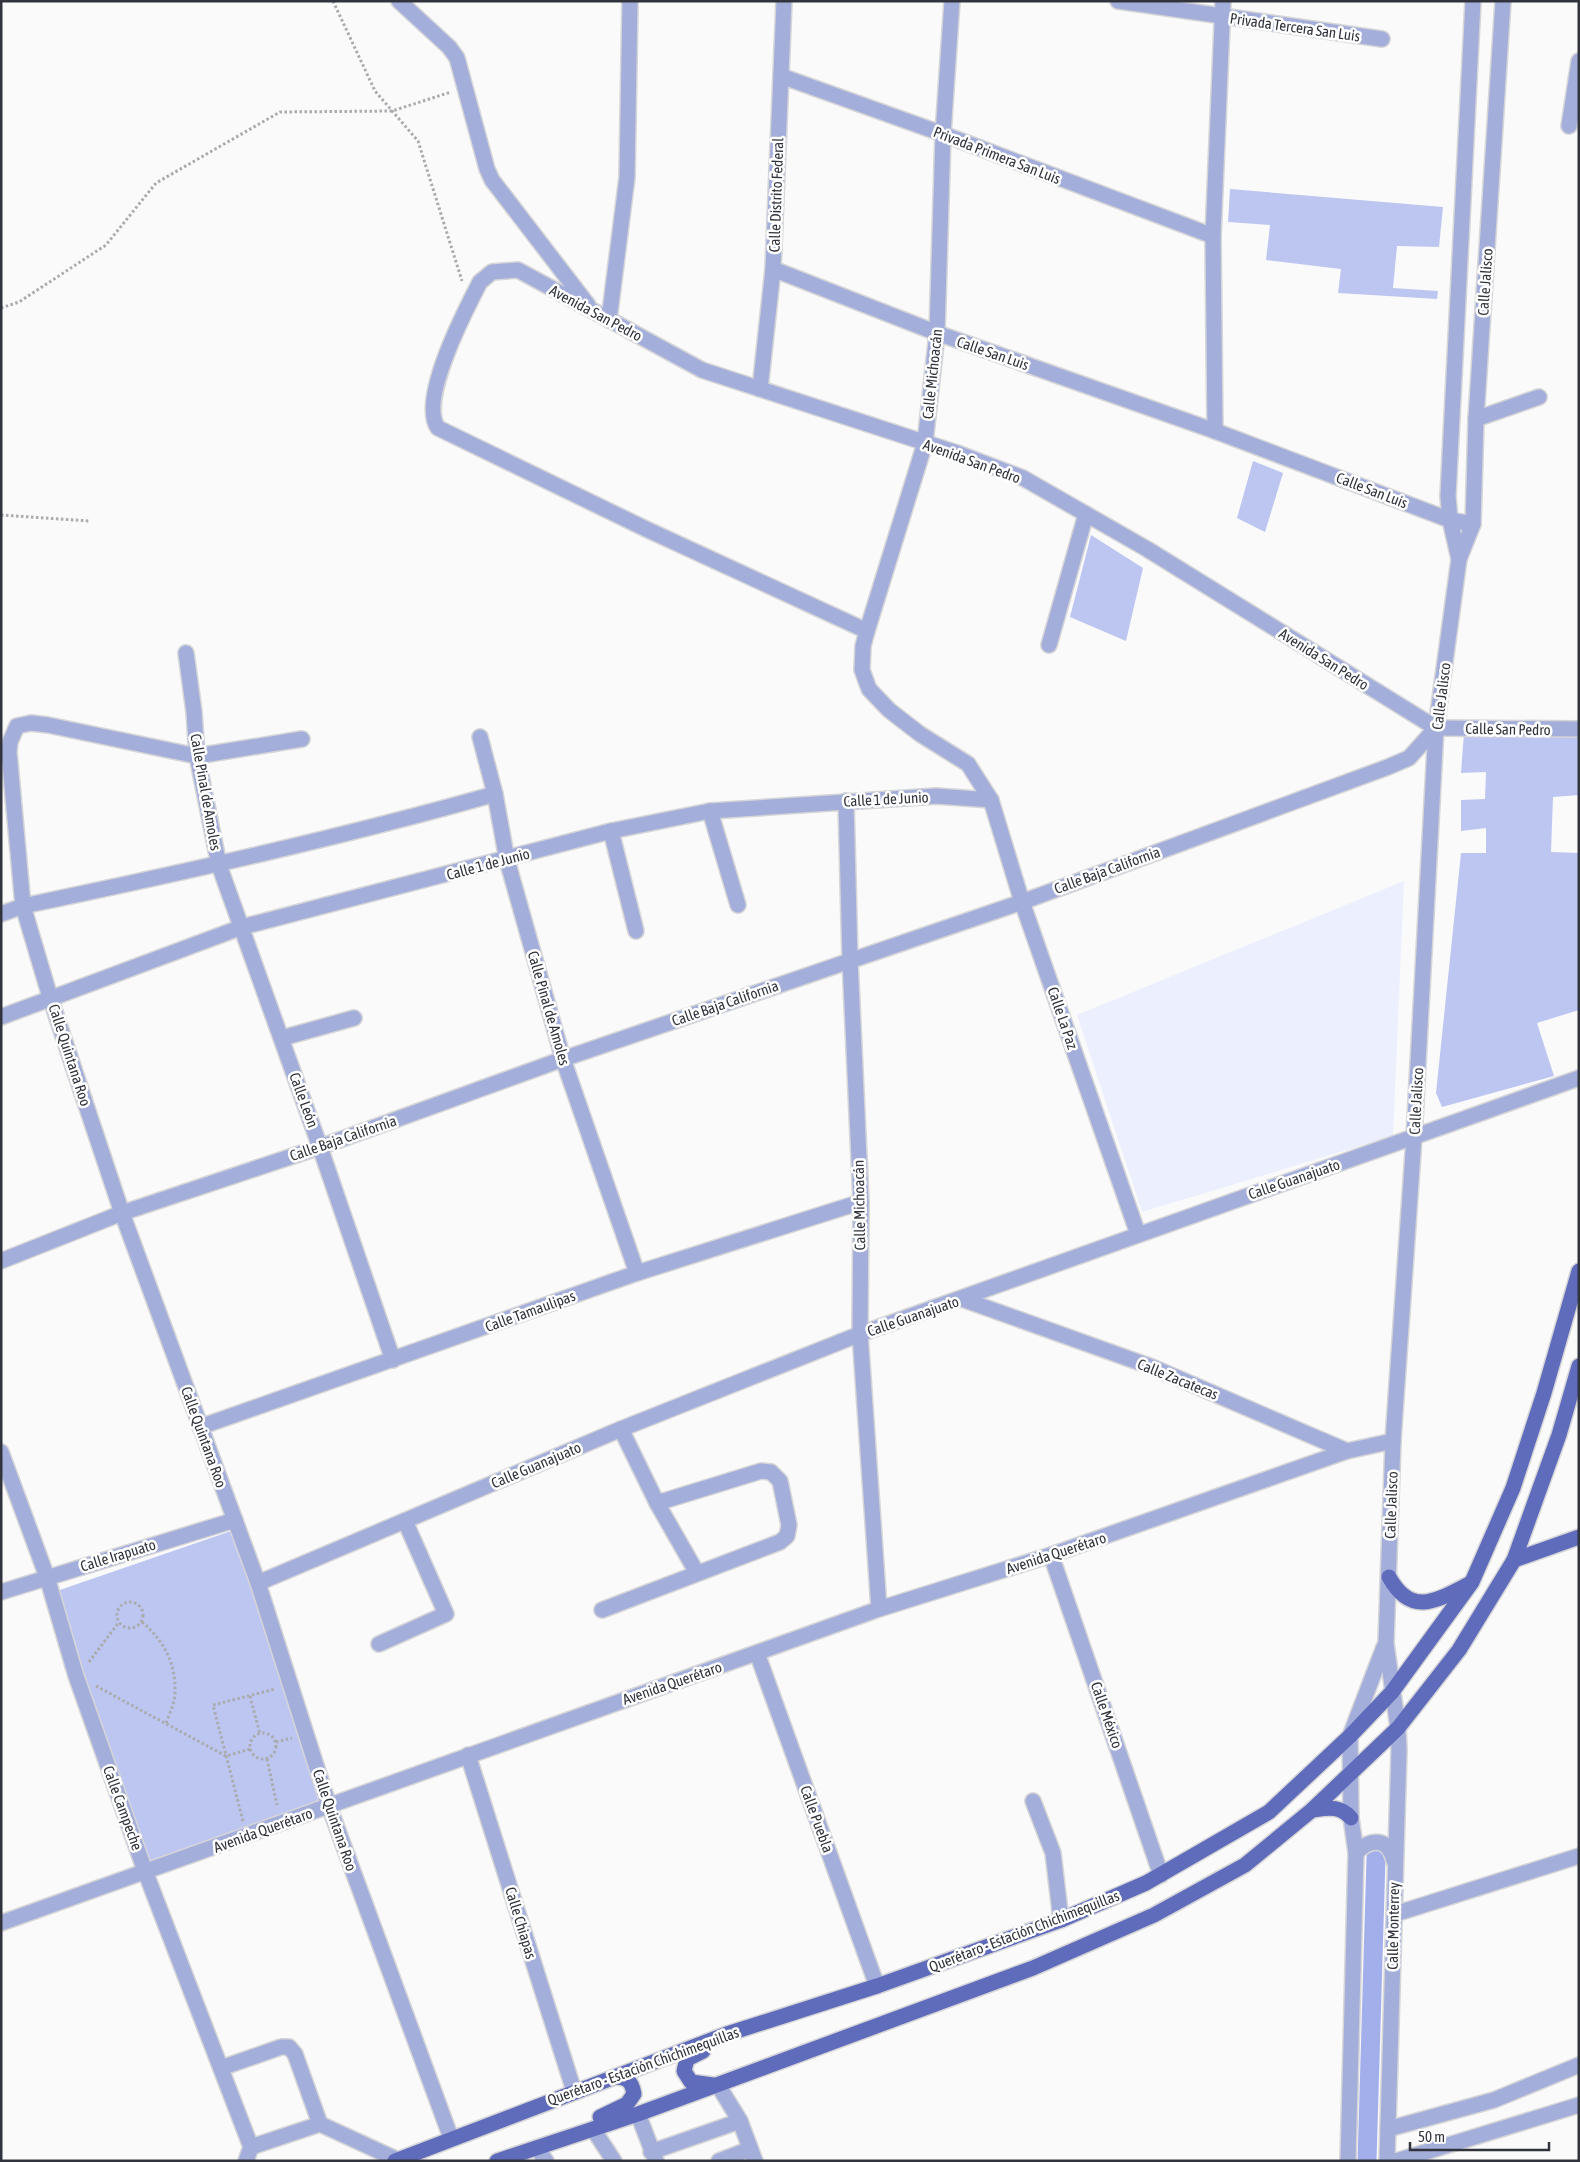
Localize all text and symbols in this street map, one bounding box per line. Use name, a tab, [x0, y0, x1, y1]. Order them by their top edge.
street label: Privada Tercera San Luis	[1229, 9, 1361, 45]
street label: Privada Primera San Luis	[931, 123, 1063, 187]
street label: Calle Distrito Federal	[766, 137, 786, 253]
street label: Calle Jalisco	[1474, 248, 1496, 316]
street label: Avenida San Pedro	[547, 282, 645, 344]
street label: Calle Michoacán	[919, 328, 945, 420]
street label: Calle San Luis	[955, 333, 1031, 373]
street label: Avenida San Pedro	[921, 436, 1023, 486]
street label: Calle San Luis	[1334, 469, 1410, 511]
street label: Avenida San Pedro	[1276, 625, 1372, 693]
street label: Calle Jalisco	[1428, 661, 1454, 731]
street label: Calle San Pedro	[1465, 720, 1551, 738]
street label: Calle Pinal de Amoles	[187, 732, 225, 852]
street label: Calle 1 de Junio	[843, 788, 929, 810]
street label: Calle Baja California	[1052, 843, 1162, 897]
street label: Calle 1 de Junio	[445, 845, 531, 883]
street label: Calle Pinal de Amoles	[525, 949, 573, 1067]
street label: Calle Baja California	[670, 977, 780, 1029]
street label: Calle La Paz	[1044, 985, 1082, 1052]
street label: Calle Quintana Roo	[45, 1002, 95, 1108]
street label: Calle Jalisco	[1406, 1067, 1426, 1135]
street label: Calle León	[286, 1070, 322, 1130]
street label: Calle Baja California	[288, 1112, 398, 1164]
street label: Calle Guanajuato	[1246, 1155, 1342, 1203]
street label: Calle Michoacán	[850, 1160, 868, 1250]
street label: Calle Tamaulipas	[483, 1287, 577, 1335]
street label: Calle Guanajuato	[865, 1292, 961, 1340]
street label: Calle Zacatecas	[1135, 1355, 1221, 1403]
street label: Calle Quintana Roo	[178, 1384, 230, 1490]
street label: Calle Guanajuato	[489, 1438, 583, 1492]
street label: Calle Jalisco	[1381, 1471, 1401, 1539]
street label: Avenida Querétaro	[1004, 1529, 1108, 1577]
street label: Calle Irapuato	[78, 1535, 158, 1575]
street label: Avenida Querétaro	[620, 1658, 724, 1708]
street label: Calle México	[1088, 1680, 1126, 1750]
street label: Calle Campeche	[100, 1764, 146, 1853]
street label: Calle Quintana Roo	[310, 1767, 360, 1873]
street label: Calle Puebla	[797, 1783, 837, 1855]
street label: Avenida Querétaro	[211, 1804, 315, 1856]
street label: Calle Monterrey	[1384, 1882, 1402, 1970]
street label: Calle Chiapas	[502, 1885, 540, 1961]
street label: Querétaro - Estación Chichimequillas	[926, 1887, 1122, 1975]
street label: Querétaro - Estación Chichimequillas	[545, 2023, 741, 2109]
scale bar	[1410, 2120, 1549, 2152]
text: 50 m	[1418, 2128, 1445, 2145]

